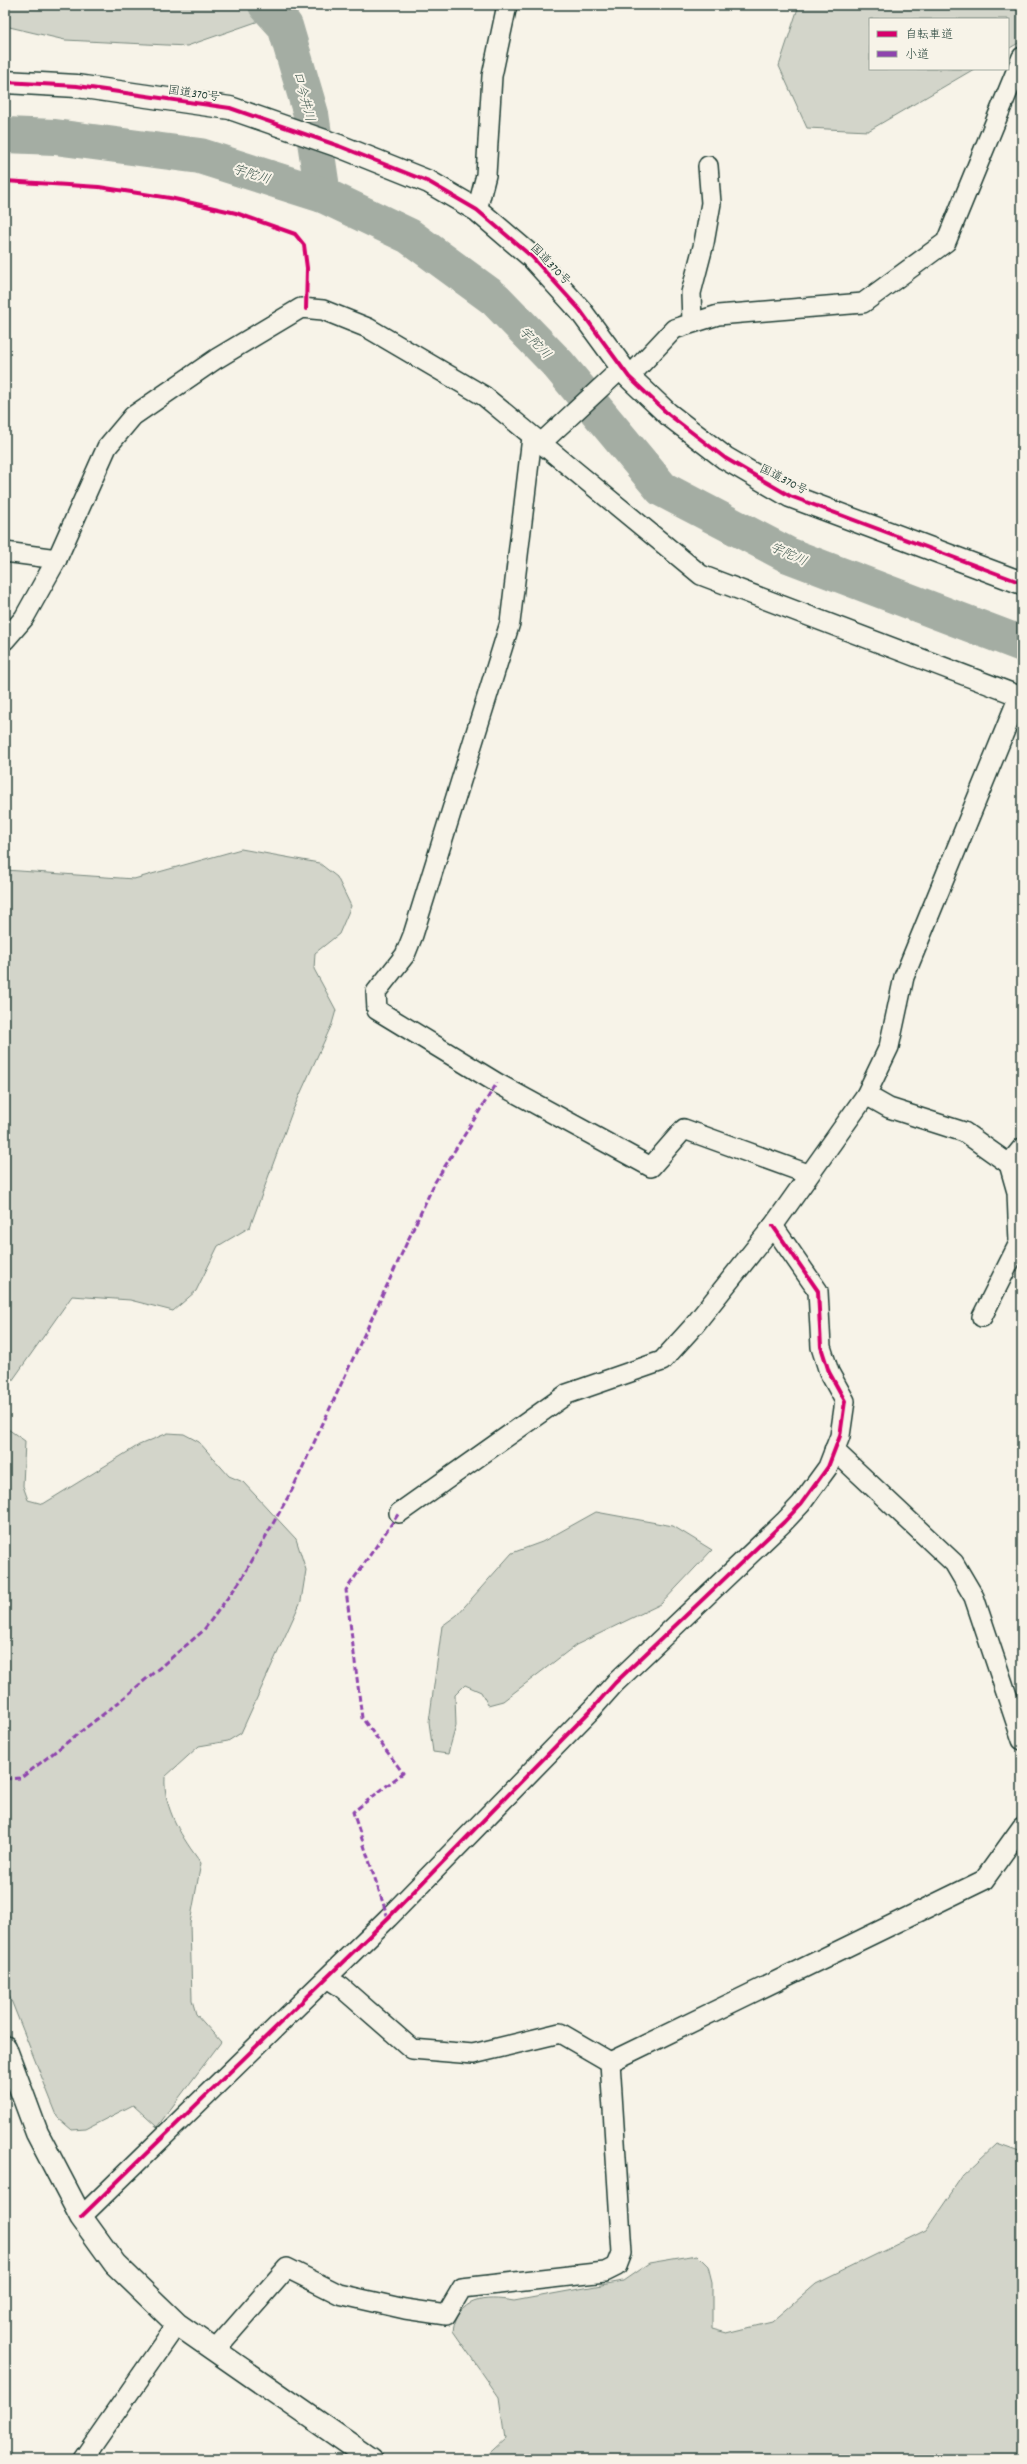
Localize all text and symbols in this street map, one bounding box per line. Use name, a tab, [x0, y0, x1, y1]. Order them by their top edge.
legend	[869, 18, 1009, 70]
text: 自転車道	[905, 27, 953, 44]
text: 小道	[905, 47, 929, 64]
water label: 口今井川	[287, 69, 318, 124]
street label: 国道370号	[167, 82, 221, 107]
water label: 宇陀川	[230, 161, 273, 190]
street label: 国道370号	[526, 240, 574, 290]
water label: 宇陀川	[514, 323, 555, 364]
street label: 国道370号	[756, 461, 811, 500]
water label: 宇陀川	[766, 539, 810, 572]

